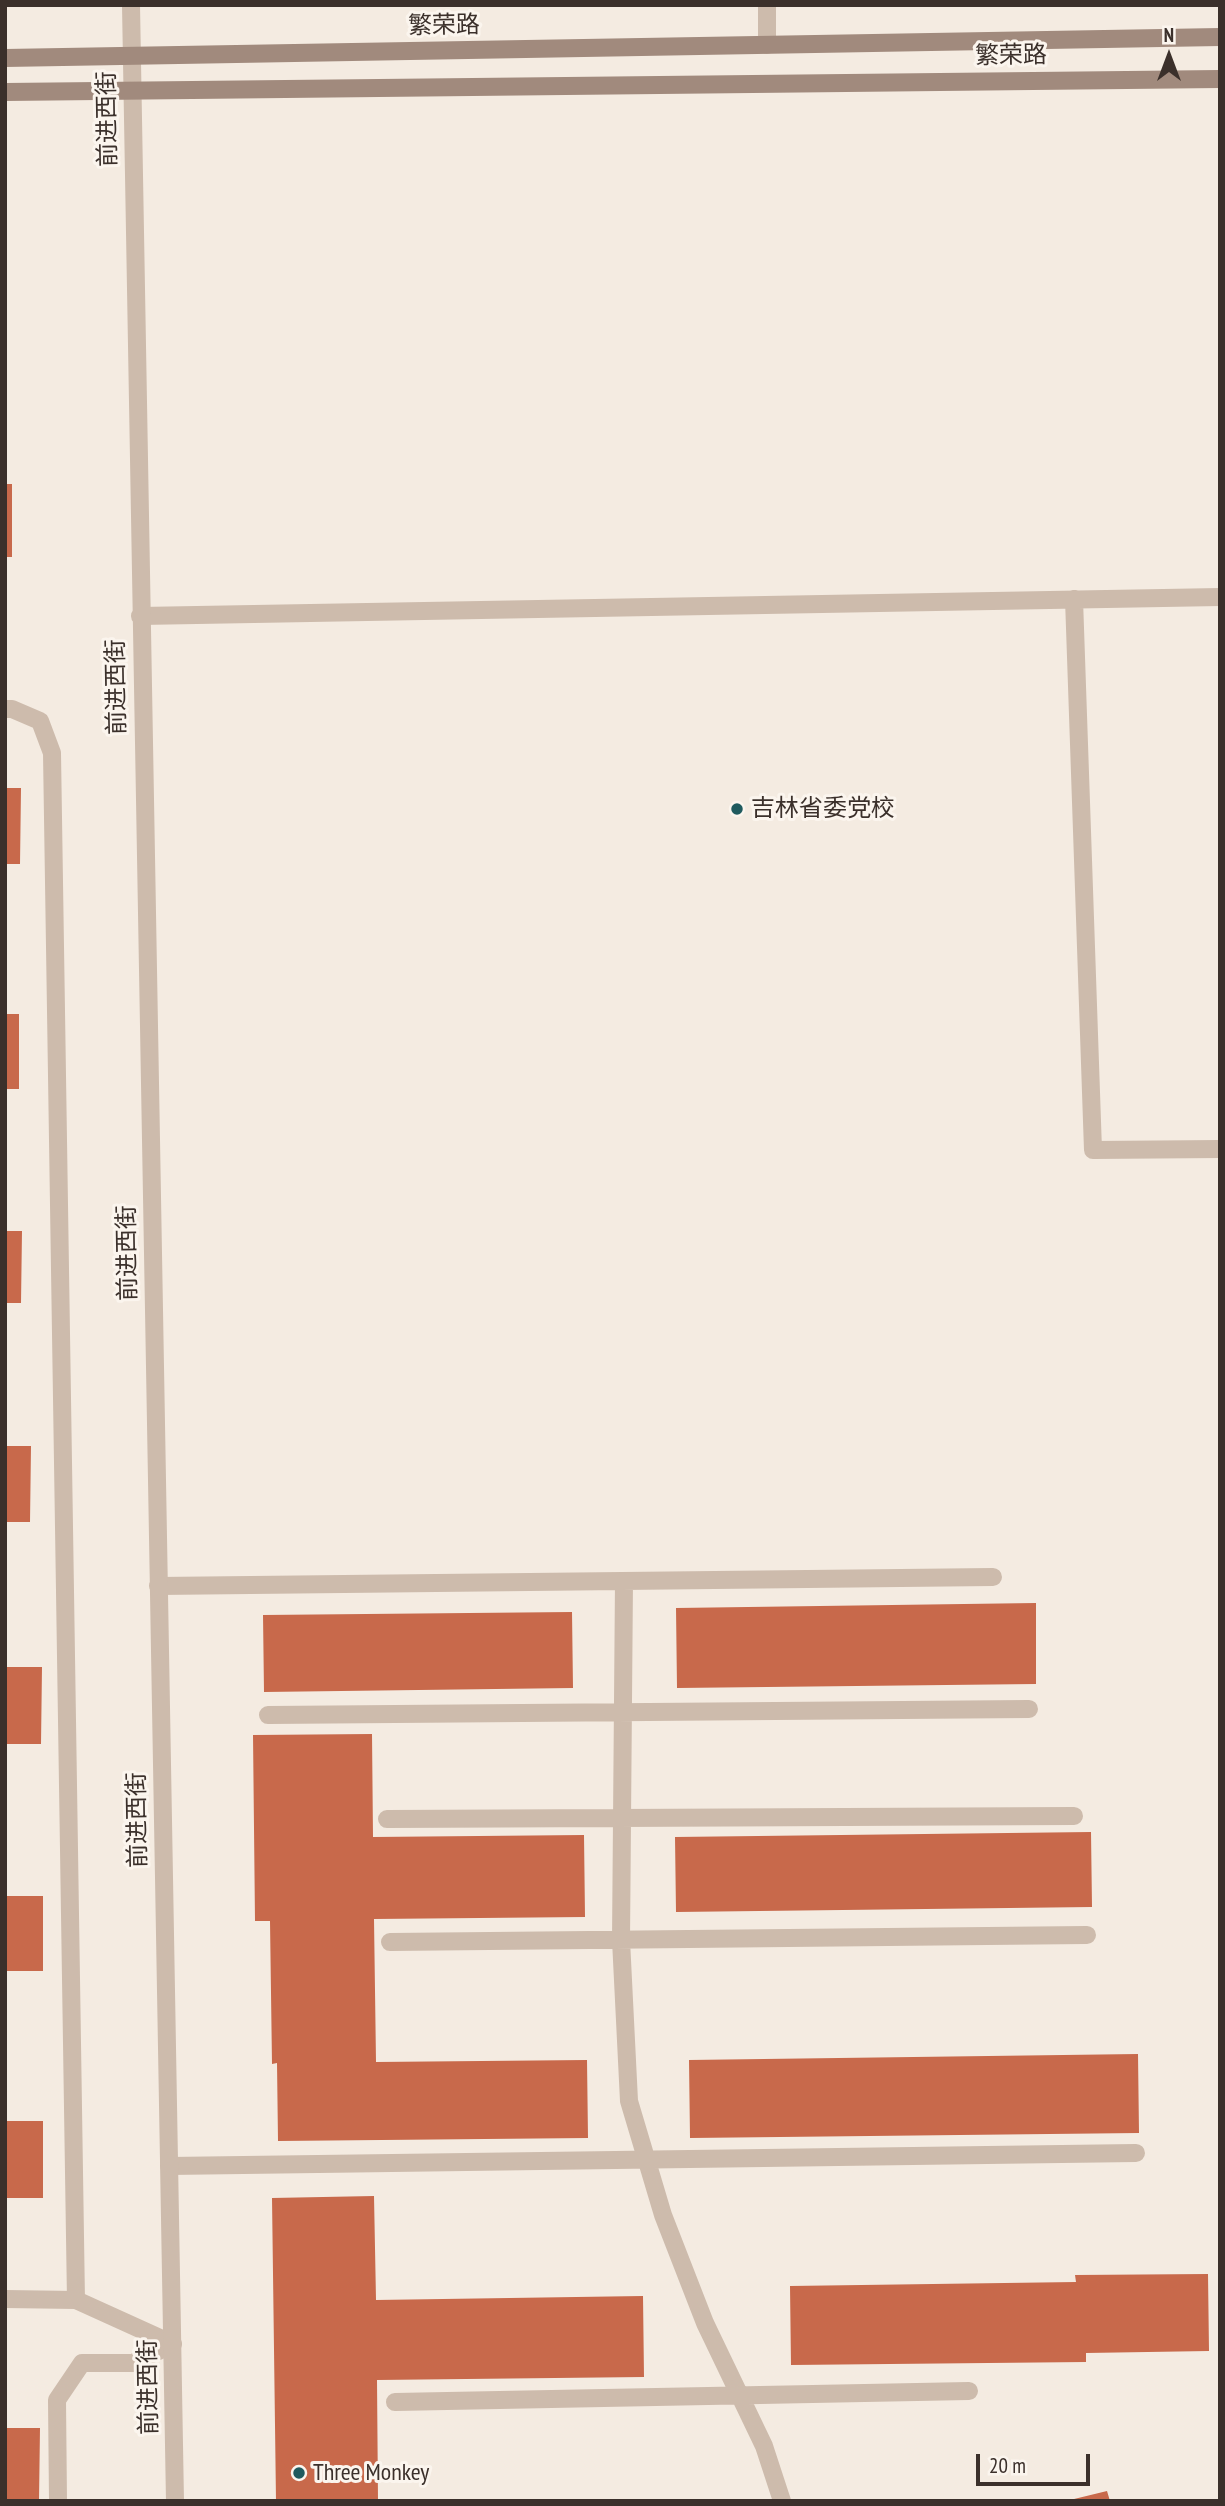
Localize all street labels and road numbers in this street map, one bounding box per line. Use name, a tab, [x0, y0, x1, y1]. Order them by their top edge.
street label: 繁荣路	[408, 11, 480, 41]
street label: 繁荣路	[975, 41, 1047, 71]
street label: 前进西街	[93, 71, 123, 167]
street label: 前进西街	[102, 639, 132, 735]
street label: 前进西街	[113, 1205, 143, 1301]
street label: 前进西街	[123, 1772, 153, 1868]
street label: 前进西街	[134, 2339, 164, 2435]

